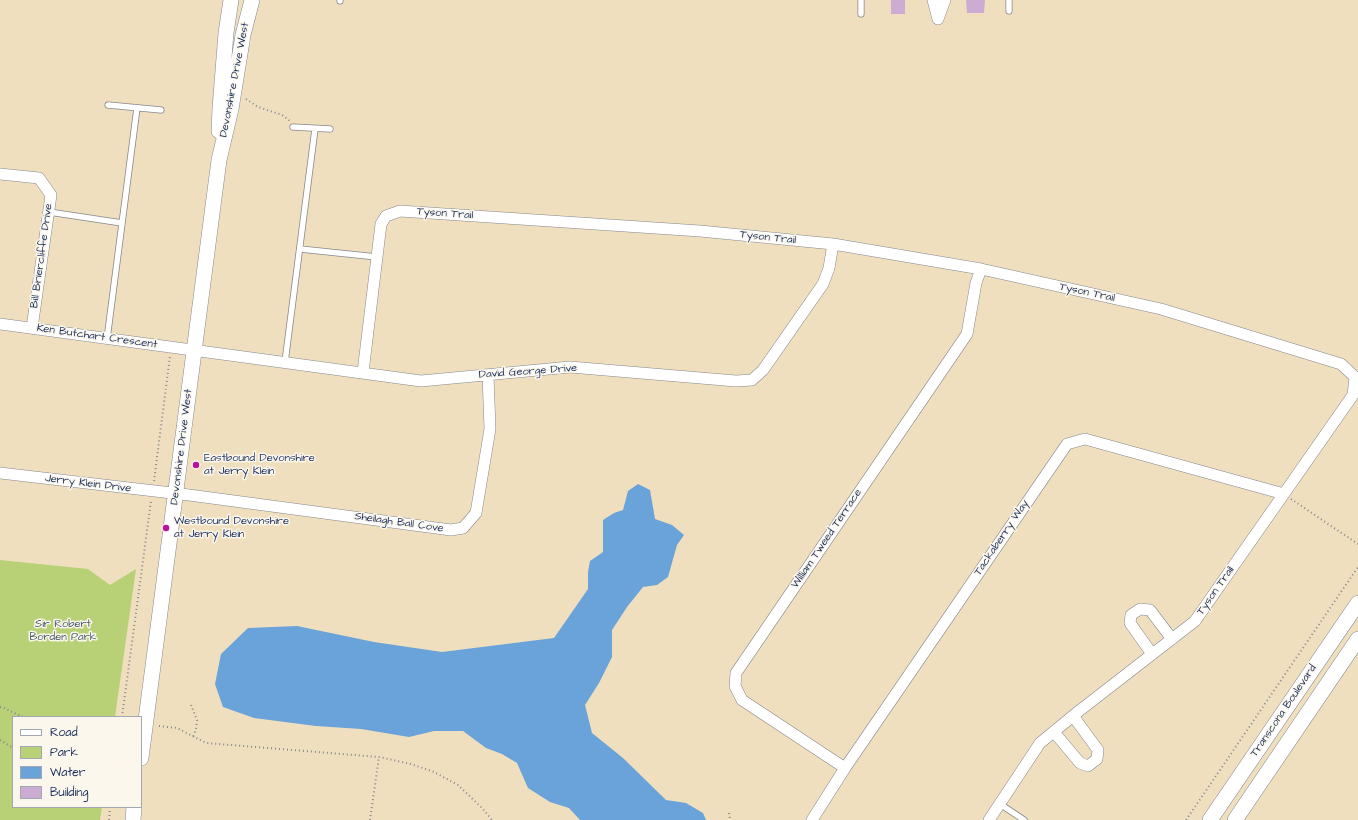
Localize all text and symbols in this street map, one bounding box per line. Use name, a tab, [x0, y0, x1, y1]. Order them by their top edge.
street label: Devonshire Drive West	[217, 21, 253, 139]
street label: Bill Briercliffe Drive	[28, 203, 56, 309]
street label: Tyson Trail	[416, 205, 474, 223]
street label: Tyson Trail	[739, 228, 797, 248]
street label: Tyson Trail	[1058, 281, 1116, 305]
street label: Ken Butchart Crescent	[36, 322, 158, 352]
street label: David George Drive	[478, 362, 578, 382]
street label: Devonshire Drive West	[168, 388, 196, 506]
place label: Eastbound Devonshire at Jerry Klein	[204, 452, 315, 478]
marker: Eastbound Devonshire at Jerry Klein	[191, 460, 201, 470]
street label: Jerry Klein Drive	[44, 472, 132, 496]
street label: William Tweed Terrace	[789, 487, 865, 591]
street label: Tackaberry Way	[972, 498, 1032, 578]
street label: Sheilagh Ball Cove	[354, 510, 444, 536]
place label: Westbound Devonshire at Jerry Klein	[174, 515, 289, 541]
marker: Westbound Devonshire at Jerry Klein	[161, 523, 171, 533]
street label: Tyson Trail	[1194, 564, 1238, 618]
park label: Sir Robert Borden Park	[29, 618, 97, 644]
street label: Transcona Boulevard	[1248, 662, 1320, 760]
legend	[12, 716, 142, 808]
text: Road	[50, 724, 78, 741]
text: Park	[50, 744, 78, 761]
text: Water	[50, 764, 85, 781]
text: Building	[50, 784, 88, 801]

